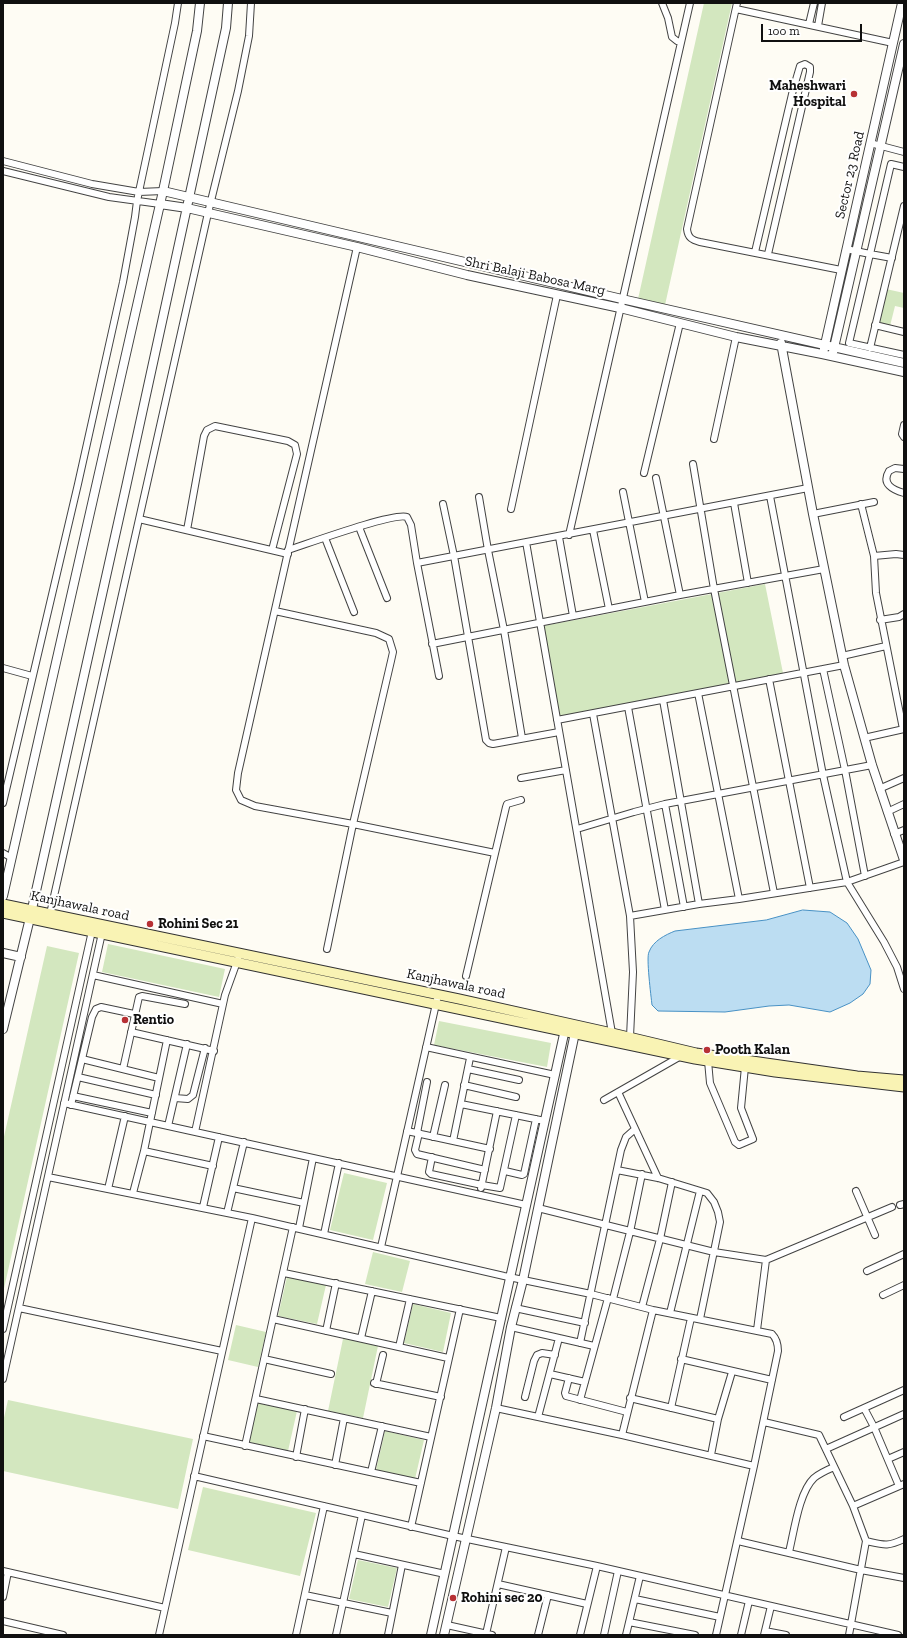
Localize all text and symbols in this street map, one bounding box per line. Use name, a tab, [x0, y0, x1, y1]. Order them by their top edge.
scale bar	[763, 16, 864, 42]
text: 100 m	[768, 24, 800, 38]
place label: Maheshwari Hospital	[769, 78, 846, 110]
marker: Maheshwari Hospital	[849, 89, 859, 99]
street label: Sector 23 Road	[832, 130, 868, 220]
street label: Shri Balaji Babosa Marg	[463, 253, 607, 299]
street label: Kanjhawala road	[29, 887, 131, 925]
place label: Rohini Sec 21	[158, 916, 239, 932]
marker: Rohini Sec 21	[145, 919, 155, 929]
street label: Kanjhawala road	[405, 965, 507, 1003]
place label: Rentio	[133, 1012, 174, 1028]
marker: Rentio	[120, 1015, 130, 1025]
place label: Pooth Kalan	[715, 1042, 790, 1058]
marker: Pooth Kalan	[702, 1045, 712, 1055]
place label: Rohini sec 20	[461, 1590, 543, 1606]
marker: Rohini sec 20	[448, 1593, 458, 1603]

